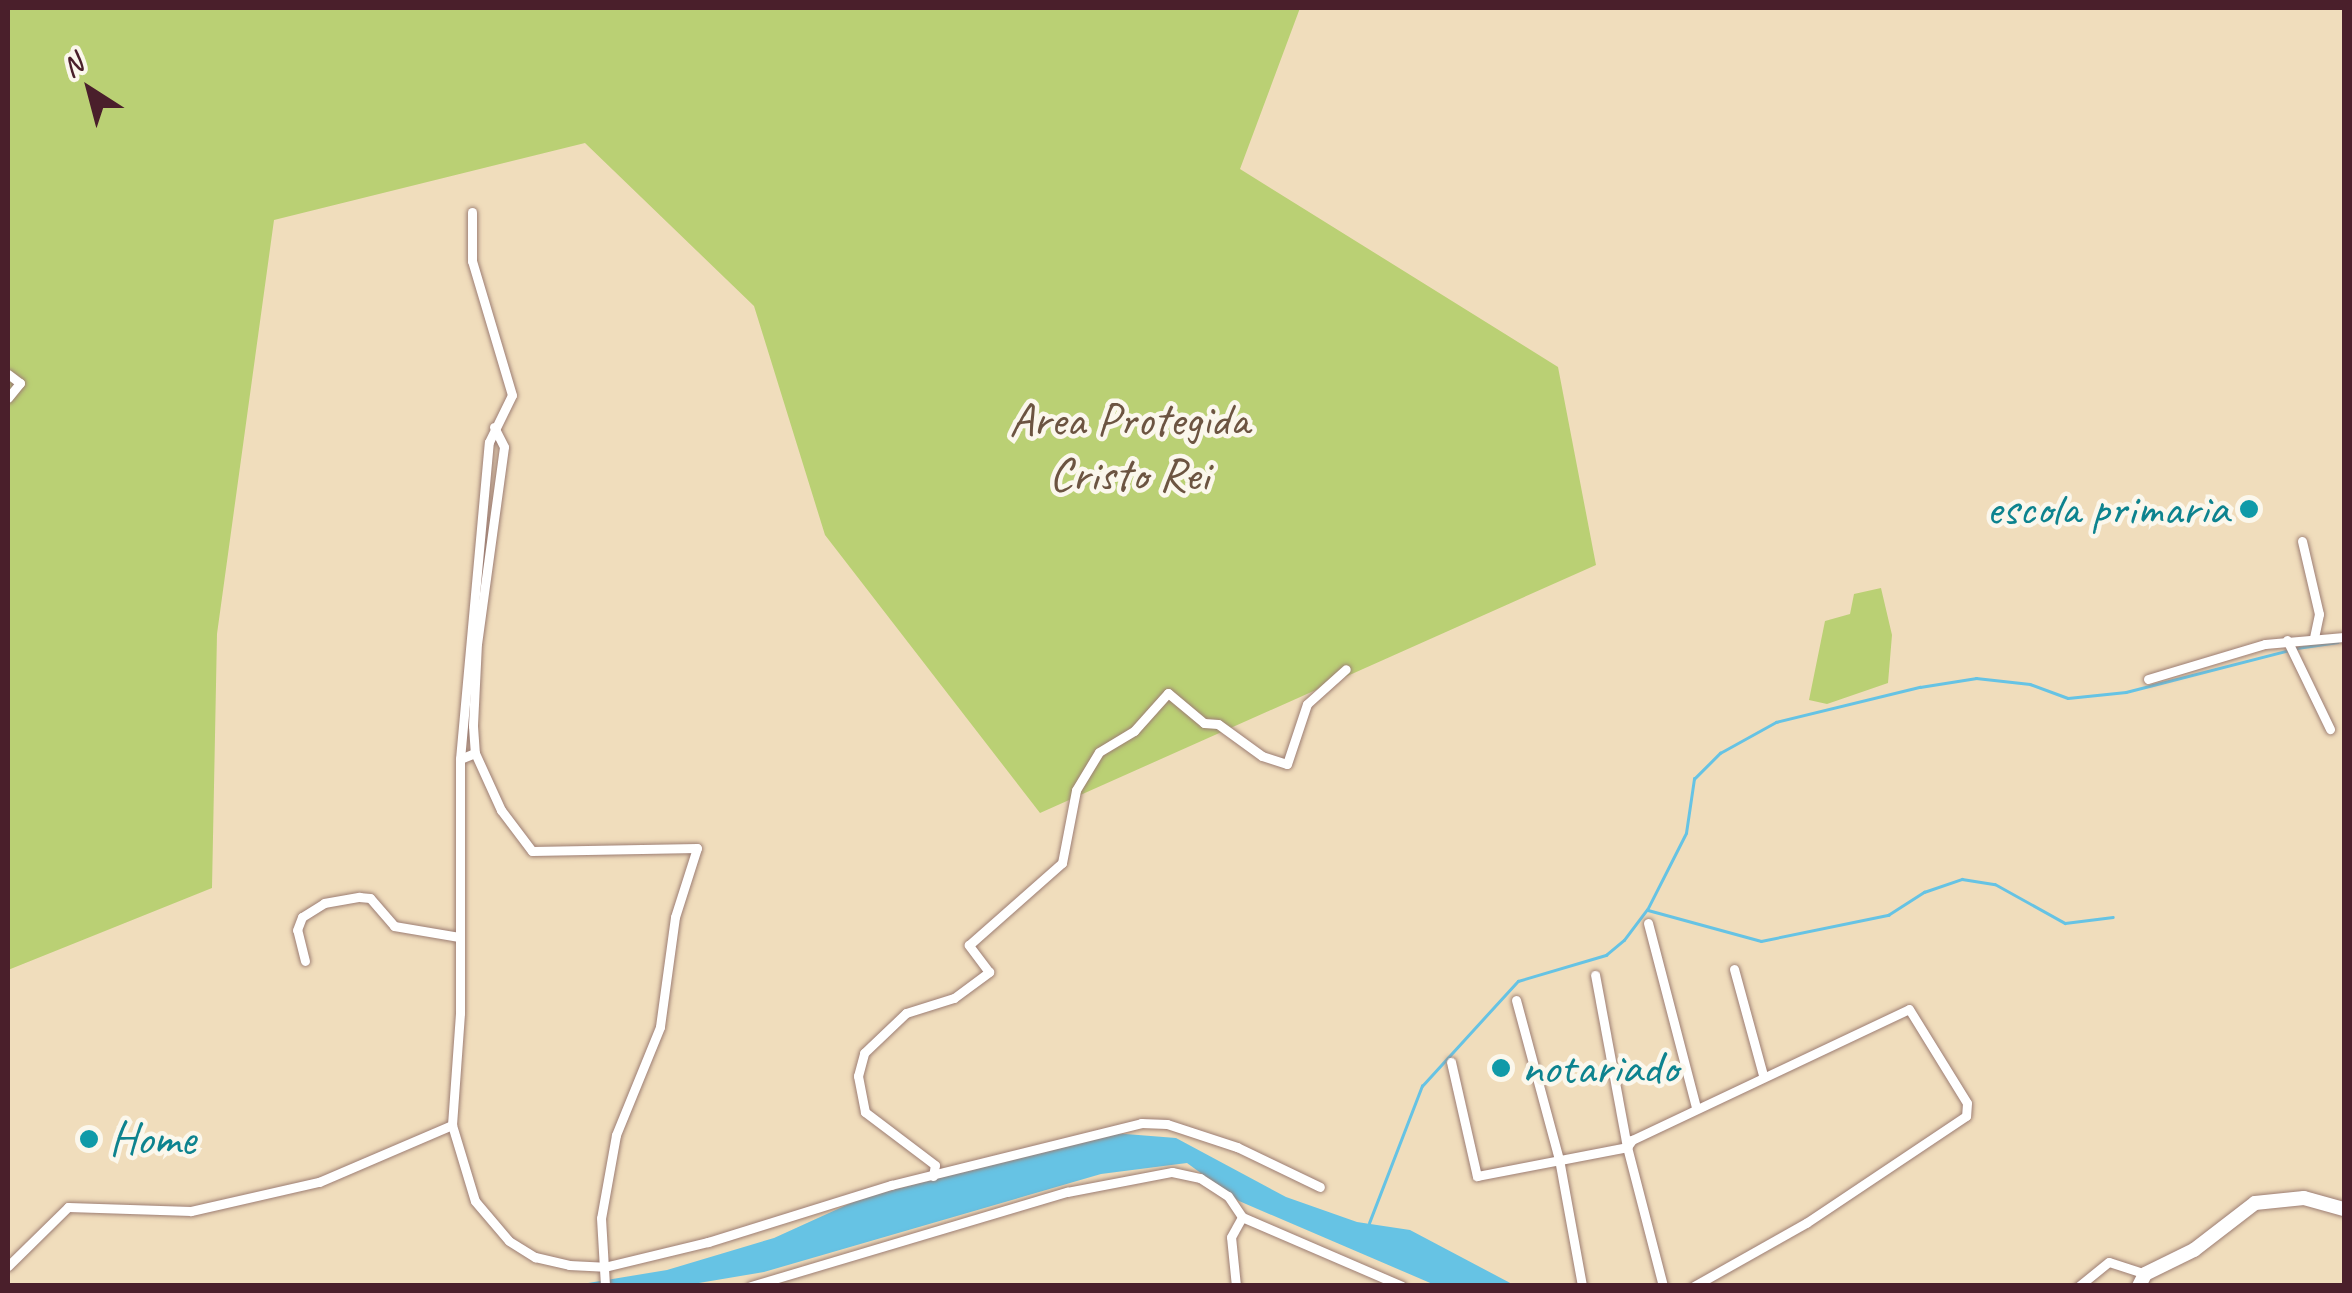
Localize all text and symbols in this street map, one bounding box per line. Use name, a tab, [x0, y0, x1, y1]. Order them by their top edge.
north arrow	[40, 40, 140, 140]
text: N	[55, 46, 89, 85]
park label: Area Protegida Cristo Rei	[1008, 390, 1250, 503]
place label: escola primaria	[1986, 480, 2229, 538]
marker: escola primaria	[2238, 498, 2260, 520]
place label: notariado	[1521, 1039, 1678, 1097]
marker: notariado	[1490, 1057, 1512, 1079]
place label: Home	[109, 1110, 195, 1168]
marker: Home	[78, 1128, 100, 1150]

